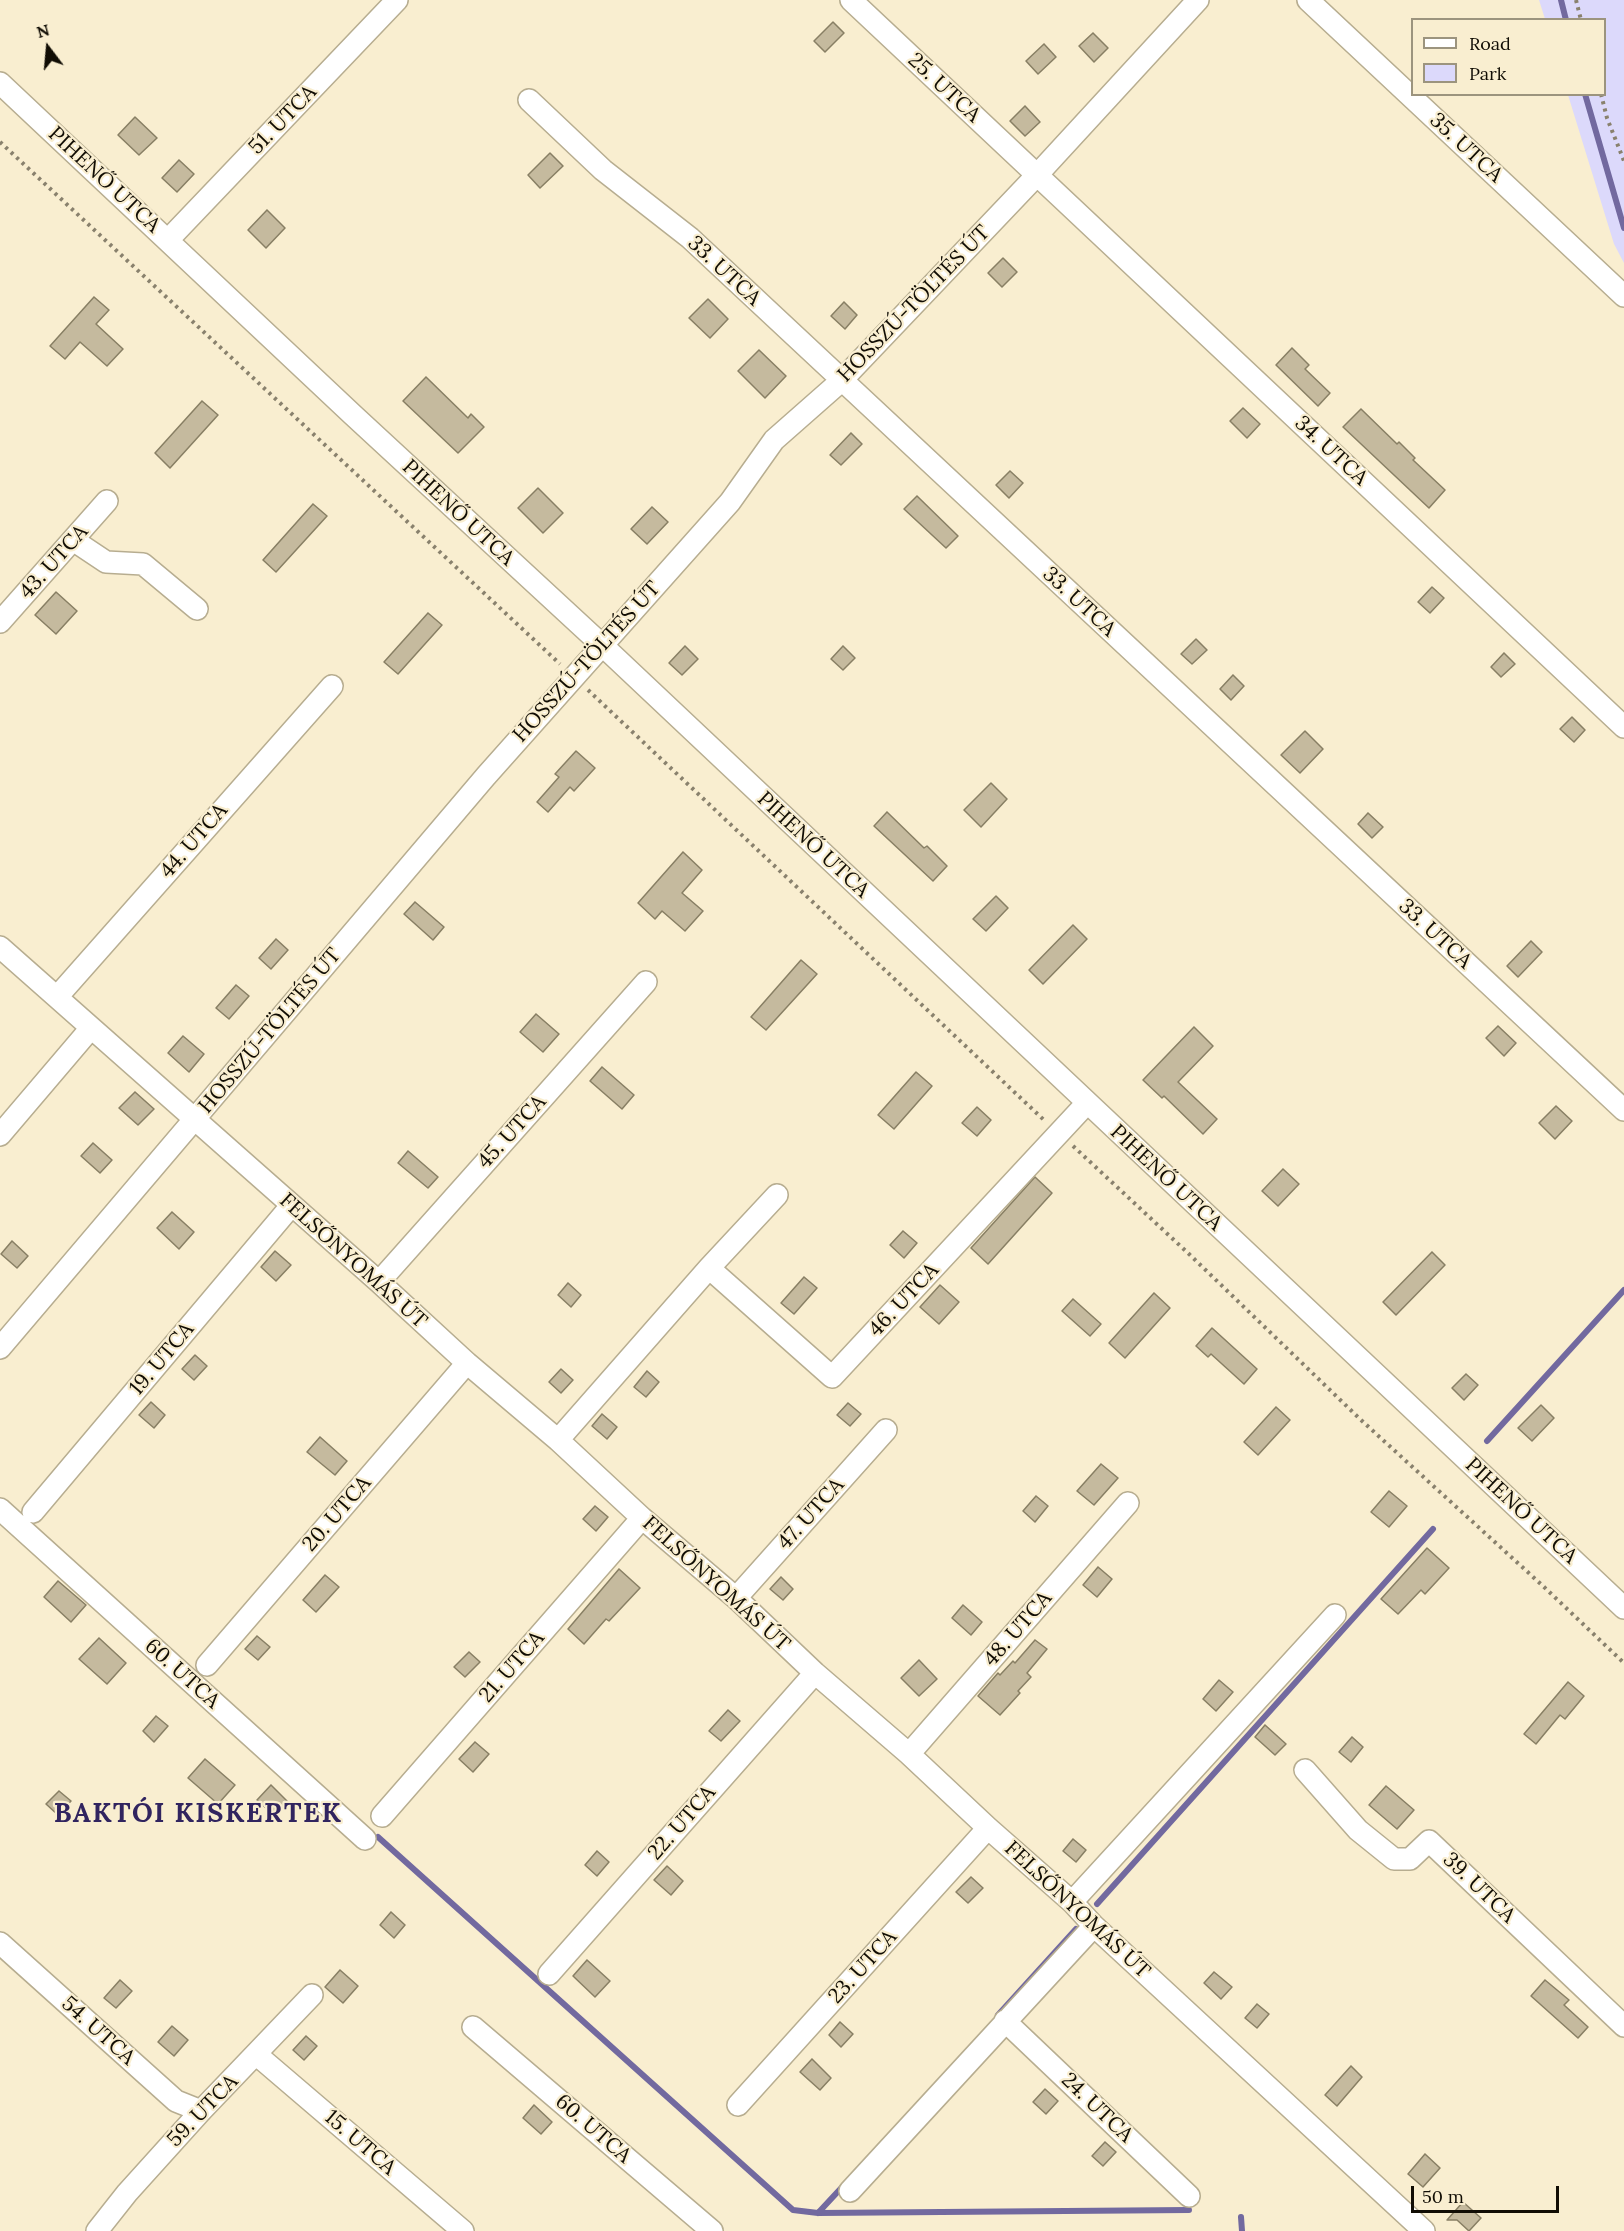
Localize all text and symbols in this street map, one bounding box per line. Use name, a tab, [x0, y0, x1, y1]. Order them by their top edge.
north arrow	[18, 18, 78, 78]
legend	[1411, 18, 1606, 96]
text: N	[34, 19, 52, 42]
text: Road	[1469, 32, 1511, 55]
street label: 25. UTCA	[902, 48, 986, 128]
text: Park	[1469, 62, 1506, 85]
street label: 51. UTCA	[244, 80, 322, 160]
street label: 35. UTCA	[1424, 108, 1508, 188]
street label: PIHENŐ UTCA	[43, 122, 165, 238]
street label: HOSSZÚ-TÖLTÉS ÚT	[833, 220, 995, 388]
street label: 33. UTCA	[682, 231, 766, 311]
street label: 34. UTCA	[1289, 411, 1373, 491]
street label: PIHENŐ UTCA	[397, 455, 519, 571]
street label: 43. UTCA	[14, 520, 94, 604]
street label: 33. UTCA	[1037, 562, 1121, 642]
street label: HOSSZÚ-TÖLTÉS ÚT	[508, 576, 666, 748]
street label: PIHENŐ UTCA	[752, 787, 874, 903]
street label: 44. UTCA	[155, 799, 233, 883]
street label: 33. UTCA	[1393, 894, 1477, 974]
street label: HOSSZÚ-TÖLTÉS ÚT	[193, 943, 347, 1119]
street label: 45. UTCA	[472, 1090, 552, 1174]
street label: PIHENŐ UTCA	[1105, 1120, 1227, 1236]
street label: FELSŐNYOMÁS ÚT	[274, 1188, 432, 1334]
street label: 46. UTCA	[864, 1258, 944, 1342]
street label: 19. UTCA	[124, 1318, 200, 1400]
street label: PIHENŐ UTCA	[1460, 1453, 1582, 1569]
street label: 20. UTCA	[297, 1471, 377, 1557]
street label: 47. UTCA	[772, 1473, 850, 1555]
street label: FELSŐNYOMÁS ÚT	[637, 1511, 795, 1657]
street label: 48. UTCA	[979, 1587, 1057, 1671]
street label: 21. UTCA	[474, 1626, 550, 1708]
street label: 60. UTCA	[139, 1634, 225, 1714]
street label: 22. UTCA	[643, 1781, 721, 1865]
district label: BAKTÓI KISKERTEK	[54, 1798, 342, 1830]
street label: FELSŐNYOMÁS ÚT	[999, 1836, 1155, 1984]
street label: 39. UTCA	[1438, 1847, 1520, 1929]
street label: 23. UTCA	[823, 1925, 903, 2009]
street label: 54. UTCA	[56, 1991, 140, 2071]
street label: 24. UTCA	[1056, 2068, 1138, 2148]
street label: 59. UTCA	[162, 2070, 244, 2152]
street label: 60. UTCA	[550, 2089, 636, 2169]
street label: 15. UTCA	[319, 2105, 401, 2181]
scale bar	[1414, 2174, 1562, 2212]
text: 50 m	[1422, 2185, 1464, 2208]

